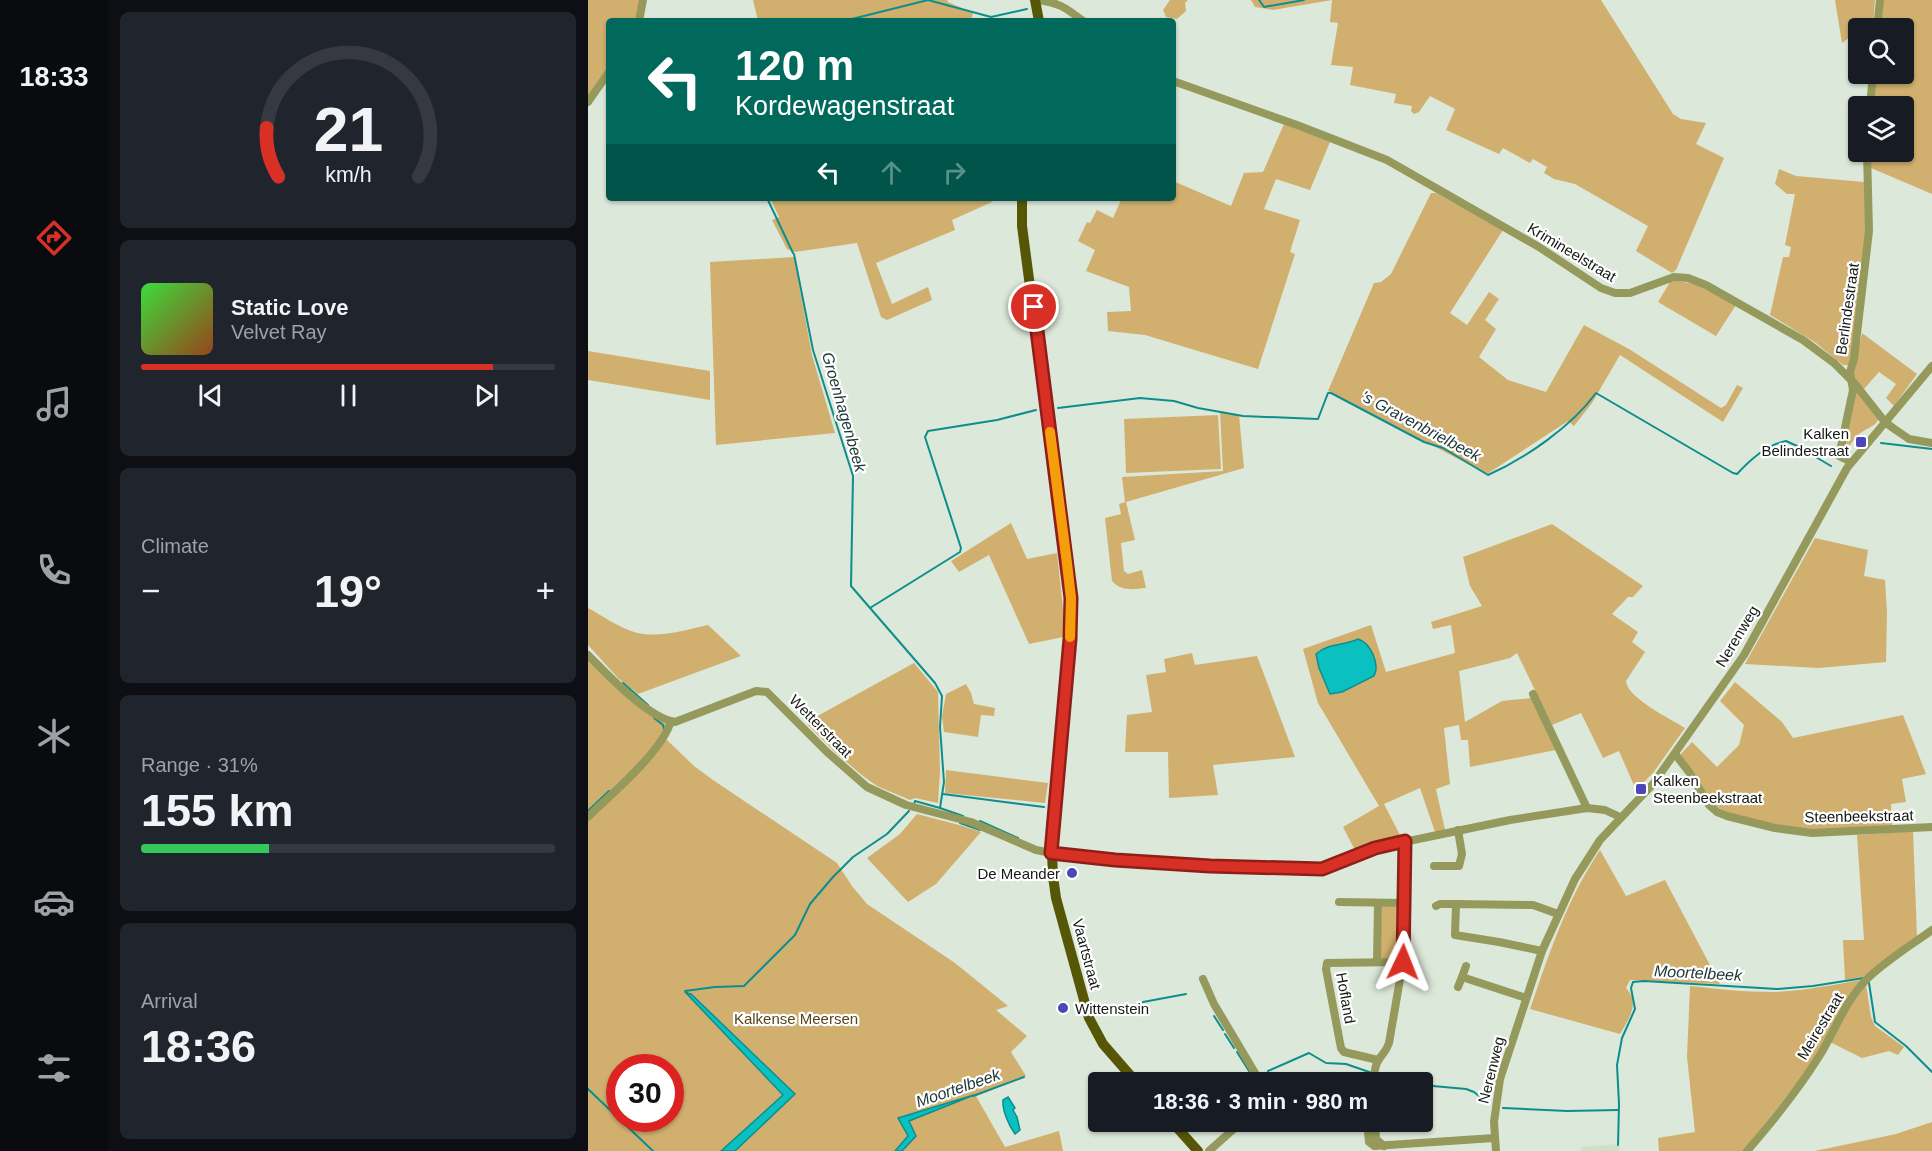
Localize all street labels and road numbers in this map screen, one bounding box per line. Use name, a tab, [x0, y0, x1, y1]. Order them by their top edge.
street label: Krimineelstraat	[1525, 219, 1620, 285]
street label: Berlindestraat	[1832, 261, 1862, 356]
street label: Nerenweg	[1712, 602, 1762, 670]
street label: Wetterstraat	[786, 691, 856, 761]
street label: Steenbeekstraat	[1804, 807, 1915, 825]
street label: Vaartstraat	[1069, 917, 1105, 992]
street label: Hofland	[1333, 971, 1359, 1025]
street label: Meirestraat	[1793, 989, 1847, 1063]
street label: Nerenweg	[1474, 1035, 1508, 1105]

